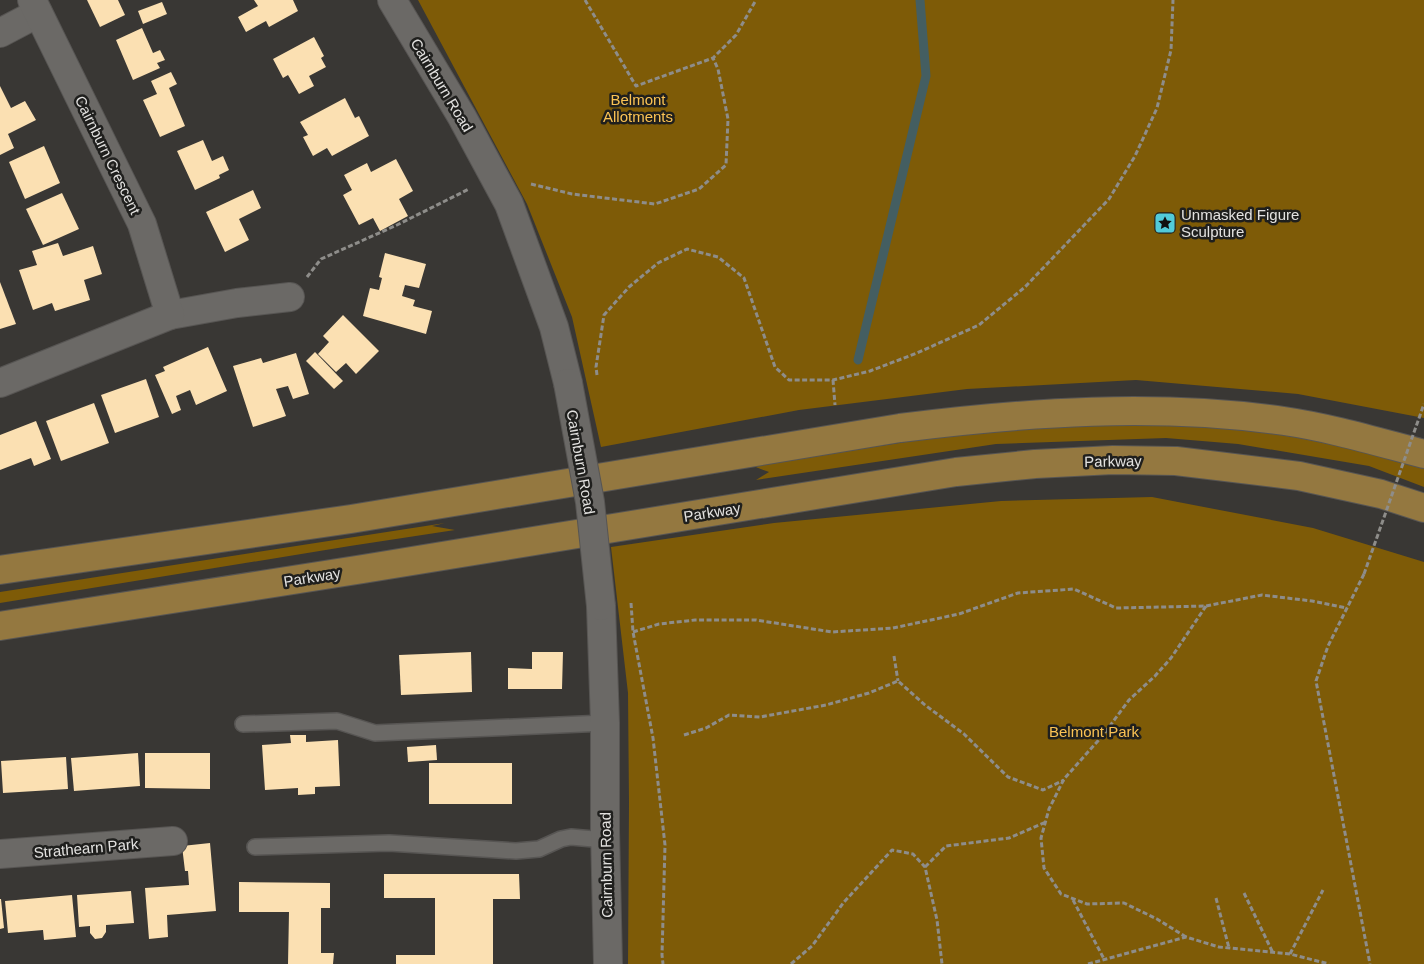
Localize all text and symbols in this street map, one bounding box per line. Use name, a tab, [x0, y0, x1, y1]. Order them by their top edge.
street label: Cairnburn Road	[407, 35, 477, 135]
park label: Belmont Allotments	[603, 91, 673, 125]
street label: Cairnburn Crescent	[72, 93, 145, 218]
place label: Unmasked Figure Sculpture	[1181, 206, 1299, 240]
place icon: Unmasked Figure Sculpture	[1153, 211, 1177, 235]
street label: Cairnburn Road	[563, 408, 599, 516]
street label: Parkway	[1084, 452, 1142, 470]
street label: Parkway	[682, 499, 742, 525]
street label: Parkway	[282, 564, 342, 590]
park label: Belmont Park	[1049, 723, 1140, 740]
street label: Cairnburn Road	[597, 812, 615, 918]
street label: Strathearn Park	[33, 835, 140, 861]

